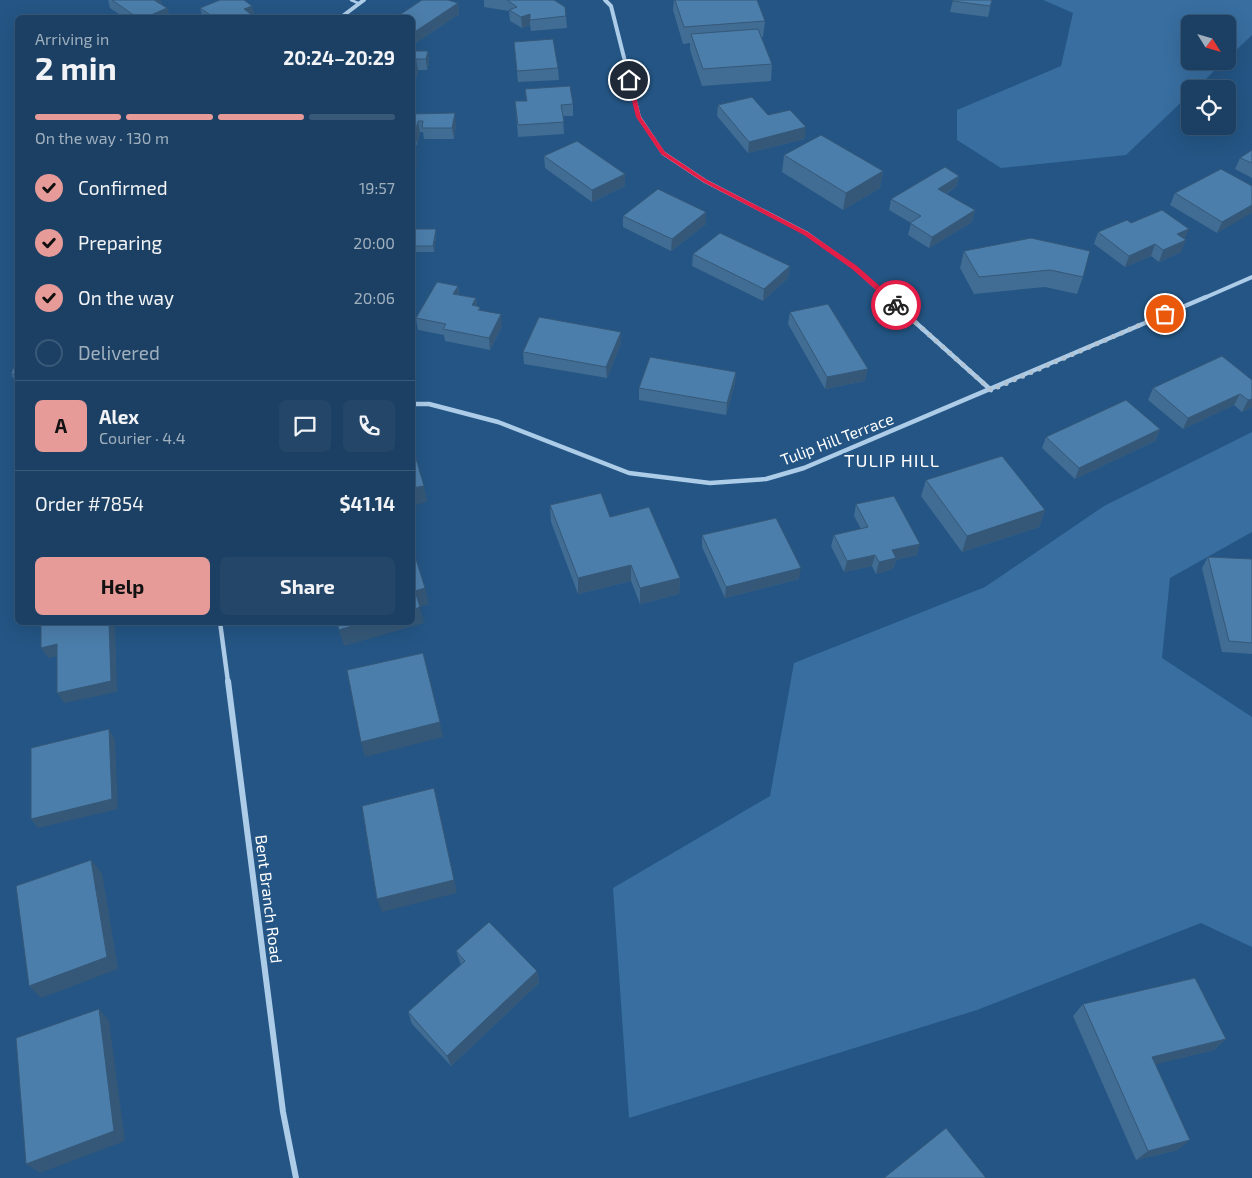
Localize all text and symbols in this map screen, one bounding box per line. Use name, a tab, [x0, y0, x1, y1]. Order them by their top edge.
north arrow	[1181, 15, 1236, 70]
map controls	[1181, 15, 1236, 135]
text: Arriving in	[35, 29, 109, 48]
text: 20:24–20:29	[283, 46, 395, 69]
text: 2 min	[35, 48, 117, 86]
pin	[608, 59, 650, 101]
icon: home	[615, 66, 643, 94]
button: locate	[1181, 80, 1236, 135]
text: On the way · 130 m	[35, 128, 169, 147]
icon: check	[35, 174, 63, 202]
text: Confirmed	[78, 176, 168, 199]
text: 19:57	[359, 178, 395, 197]
icon: check	[35, 229, 63, 257]
text: Preparing	[78, 231, 162, 254]
text: 20:00	[353, 233, 395, 252]
courier	[871, 280, 921, 330]
icon: check	[35, 284, 63, 312]
text: On the way	[78, 286, 174, 309]
text: 20:06	[354, 288, 395, 307]
icon: bike	[882, 291, 910, 319]
pin	[1144, 293, 1186, 335]
icon: bag	[1151, 300, 1179, 328]
text: Delivered	[78, 341, 160, 364]
button: chat	[279, 400, 331, 452]
button: phone	[343, 400, 395, 452]
text: Alex	[99, 405, 139, 428]
street label: Tulip Hill Terrace	[778, 408, 896, 469]
text: A	[55, 414, 67, 437]
text: Courier · 4.4	[99, 428, 186, 447]
district label: TULIP HILL	[844, 449, 940, 471]
text: Order #7854	[35, 492, 144, 515]
text: $41.14	[340, 492, 395, 515]
button: Help	[35, 557, 210, 615]
button: Share	[220, 557, 395, 615]
street label: Bent Branch Road	[252, 834, 287, 964]

